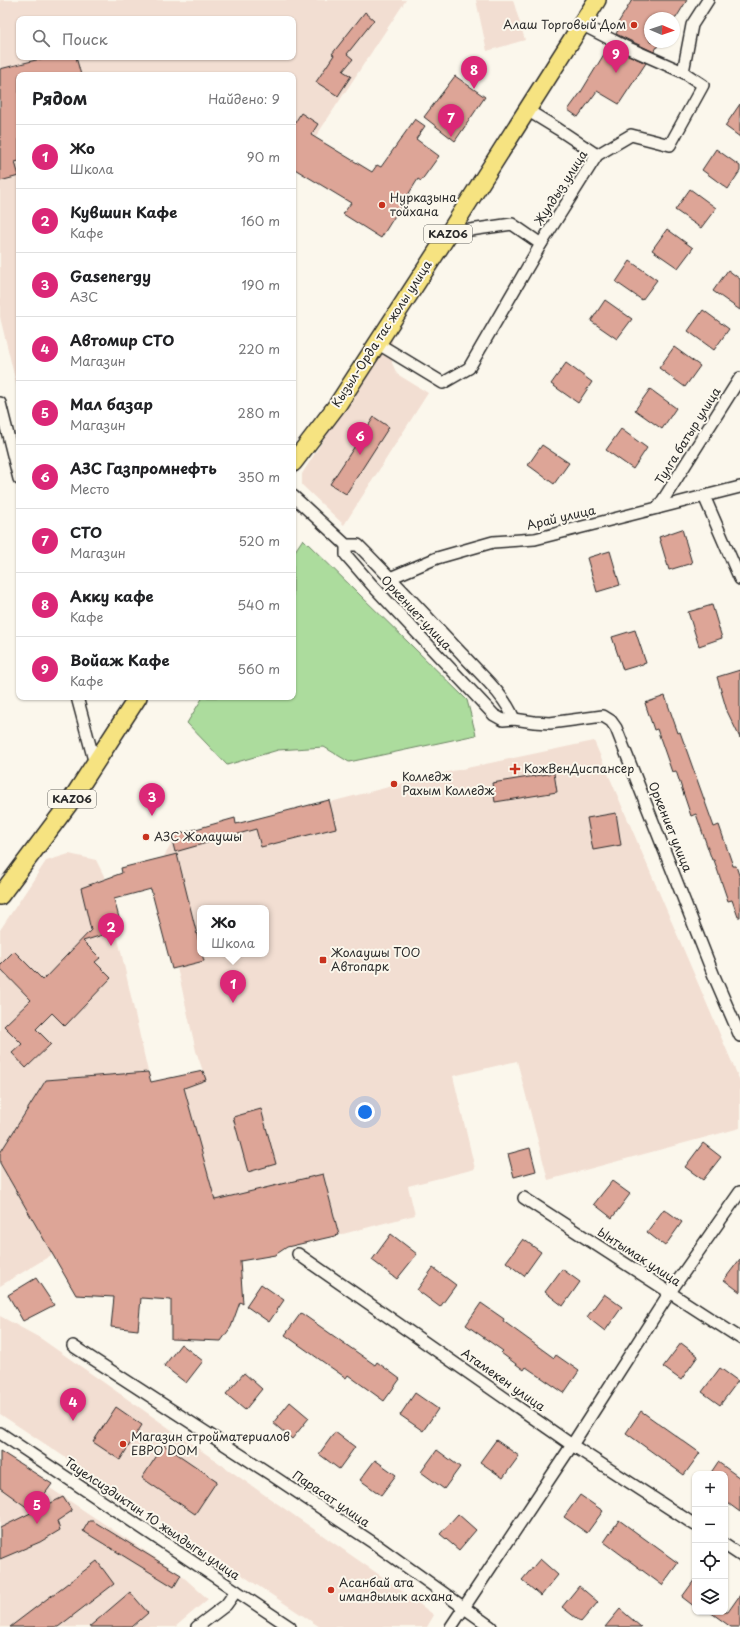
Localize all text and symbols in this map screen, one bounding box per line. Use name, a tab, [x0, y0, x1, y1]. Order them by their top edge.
north arrow	[644, 12, 680, 48]
place label: Алаш Торговый Дом	[503, 15, 626, 33]
search box	[16, 16, 296, 60]
marker: Алаш Торговый Дом	[629, 20, 639, 30]
icon: search	[30, 27, 52, 49]
text: Поиск	[62, 27, 108, 50]
pin: 9	[603, 40, 629, 73]
pin: 8	[461, 56, 487, 89]
text: Рядом	[32, 85, 87, 111]
text: Найдено: 9	[208, 89, 280, 108]
pin: 7	[438, 104, 464, 137]
text: Жо	[70, 136, 95, 159]
street label: Жулдыз улица	[529, 146, 592, 229]
text: 1	[42, 147, 48, 166]
text: 90 m	[247, 147, 280, 166]
text: Школа	[70, 159, 114, 178]
place label: Нурказына тойхана	[390, 188, 457, 220]
text: Кувшин Кафе	[70, 200, 177, 223]
marker: Нурказына тойхана	[377, 200, 387, 210]
text: 2	[40, 211, 50, 230]
text: 160 m	[241, 211, 280, 230]
text: Кафе	[70, 223, 103, 242]
road number: KАZ06	[424, 225, 472, 243]
street label: Кызыл-Орда тас жолы улица	[327, 256, 436, 411]
text: Gasenergy	[70, 264, 151, 287]
text: 3	[41, 275, 49, 294]
text: 190 m	[241, 275, 280, 294]
text: АЗС	[70, 287, 98, 306]
text: Автомир СТО	[70, 328, 174, 351]
text: 4	[41, 339, 49, 358]
text: 220 m	[238, 339, 280, 358]
text: Магазин	[70, 351, 126, 370]
street label: Тулга батыр улица	[650, 383, 725, 488]
text: Мал базар	[70, 392, 153, 415]
text: 5	[41, 403, 49, 422]
text: 280 m	[238, 403, 280, 422]
text: Магазин	[70, 415, 126, 434]
pin: 6	[347, 422, 373, 455]
text: АЗС Газпромнефть	[70, 456, 217, 479]
text: 6	[40, 467, 50, 486]
text: 350 m	[238, 467, 280, 486]
text: Место	[70, 479, 110, 498]
street label: Арай улица	[525, 500, 597, 534]
text: СТО	[70, 520, 102, 543]
text: 7	[41, 531, 49, 550]
text: 520 m	[238, 531, 280, 550]
text: Магазин	[70, 543, 126, 562]
street label: Оркениет улица	[377, 571, 456, 654]
text: Акку кафе	[70, 584, 154, 607]
text: 8	[41, 595, 49, 614]
text: 540 m	[237, 595, 280, 614]
text: Кафе	[70, 607, 103, 626]
text: Войаж Кафе	[70, 648, 170, 671]
text: 9	[41, 659, 49, 678]
text: 560 m	[238, 659, 280, 678]
text: Кафе	[70, 671, 103, 690]
place label: КожВенДиспансер	[524, 759, 634, 777]
marker: КожВенДиспансер	[509, 763, 521, 775]
place label: Колледж Рахым Колледж	[402, 767, 494, 799]
marker: Колледж Рахым Колледж	[389, 779, 399, 789]
street label: Оркениет улица	[645, 779, 697, 875]
pin: 3	[139, 783, 165, 816]
road number: KАZ06	[48, 790, 96, 808]
place label: АЗС Жолаушы	[154, 827, 242, 845]
marker: АЗС Жолаушы	[141, 832, 151, 842]
popup	[197, 905, 269, 957]
text: Жо	[211, 910, 236, 933]
pin: 2	[98, 913, 124, 946]
text: Школа	[211, 933, 255, 952]
place label: Жолаушы ТОО Автопарк	[331, 943, 421, 975]
marker: Жолаушы ТОО Автопарк	[318, 955, 328, 965]
pin: 1	[220, 970, 246, 1003]
your location	[355, 1102, 375, 1122]
street label: Ынтымак улица	[594, 1222, 685, 1290]
street label: Атамекен улица	[458, 1344, 549, 1415]
pin: 4	[60, 1388, 86, 1421]
place label: Магазин стройматериалов ЕВРО DOM	[131, 1427, 290, 1459]
marker: Магазин стройматериалов ЕВРО DOM	[118, 1439, 128, 1449]
street label: Тауелсиздиктин 10 жылдыгы улица	[61, 1452, 244, 1584]
street label: Парасат улица	[289, 1466, 374, 1531]
map controls	[692, 1471, 728, 1615]
button: +	[692, 1471, 728, 1507]
pin: 5	[24, 1491, 50, 1524]
button: −	[692, 1507, 728, 1543]
button: locate	[692, 1543, 728, 1579]
place label: Асанбай ата имандылык асхана	[339, 1573, 453, 1605]
button: layers	[692, 1579, 728, 1615]
marker: Асанбай ата имандылык асхана	[326, 1585, 336, 1595]

